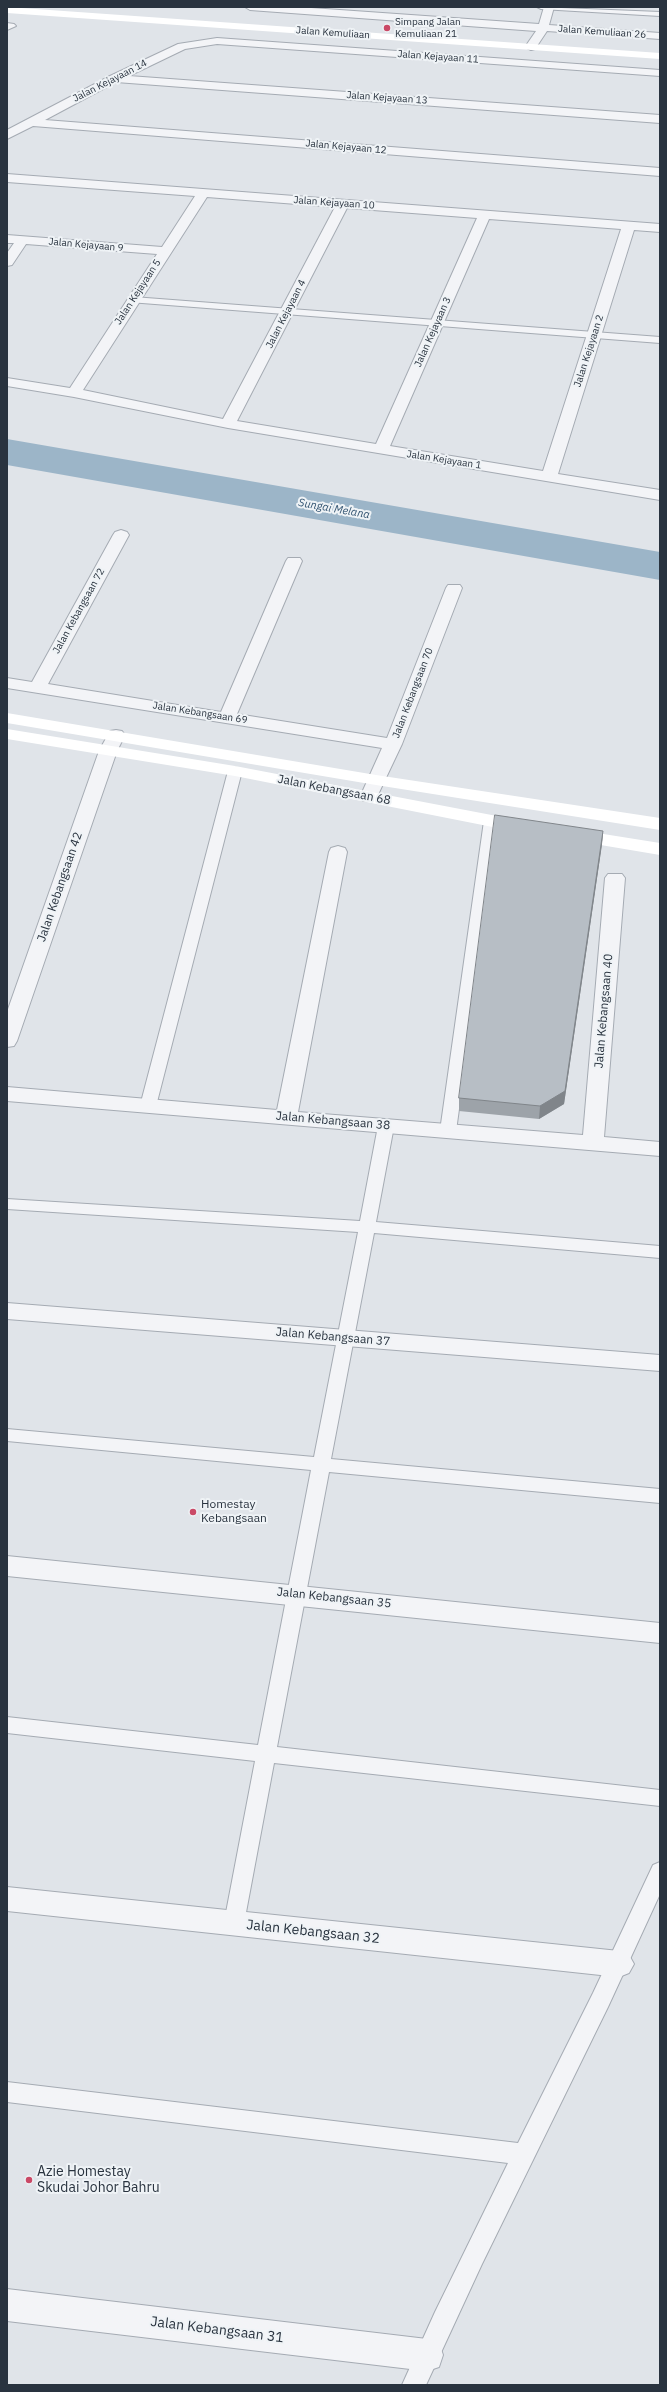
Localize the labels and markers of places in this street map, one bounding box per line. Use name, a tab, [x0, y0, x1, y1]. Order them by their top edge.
place label: Simpang Jalan Kemuliaan 21	[395, 16, 461, 40]
marker: Simpang Jalan Kemuliaan 21	[382, 23, 392, 33]
place label: Homestay Kebangsaan	[201, 1498, 267, 1526]
marker: Homestay Kebangsaan	[188, 1507, 198, 1517]
place label: Azie Homestay Skudai Johor Bahru	[37, 2164, 160, 2196]
marker: Azie Homestay Skudai Johor Bahru	[24, 2175, 34, 2185]

